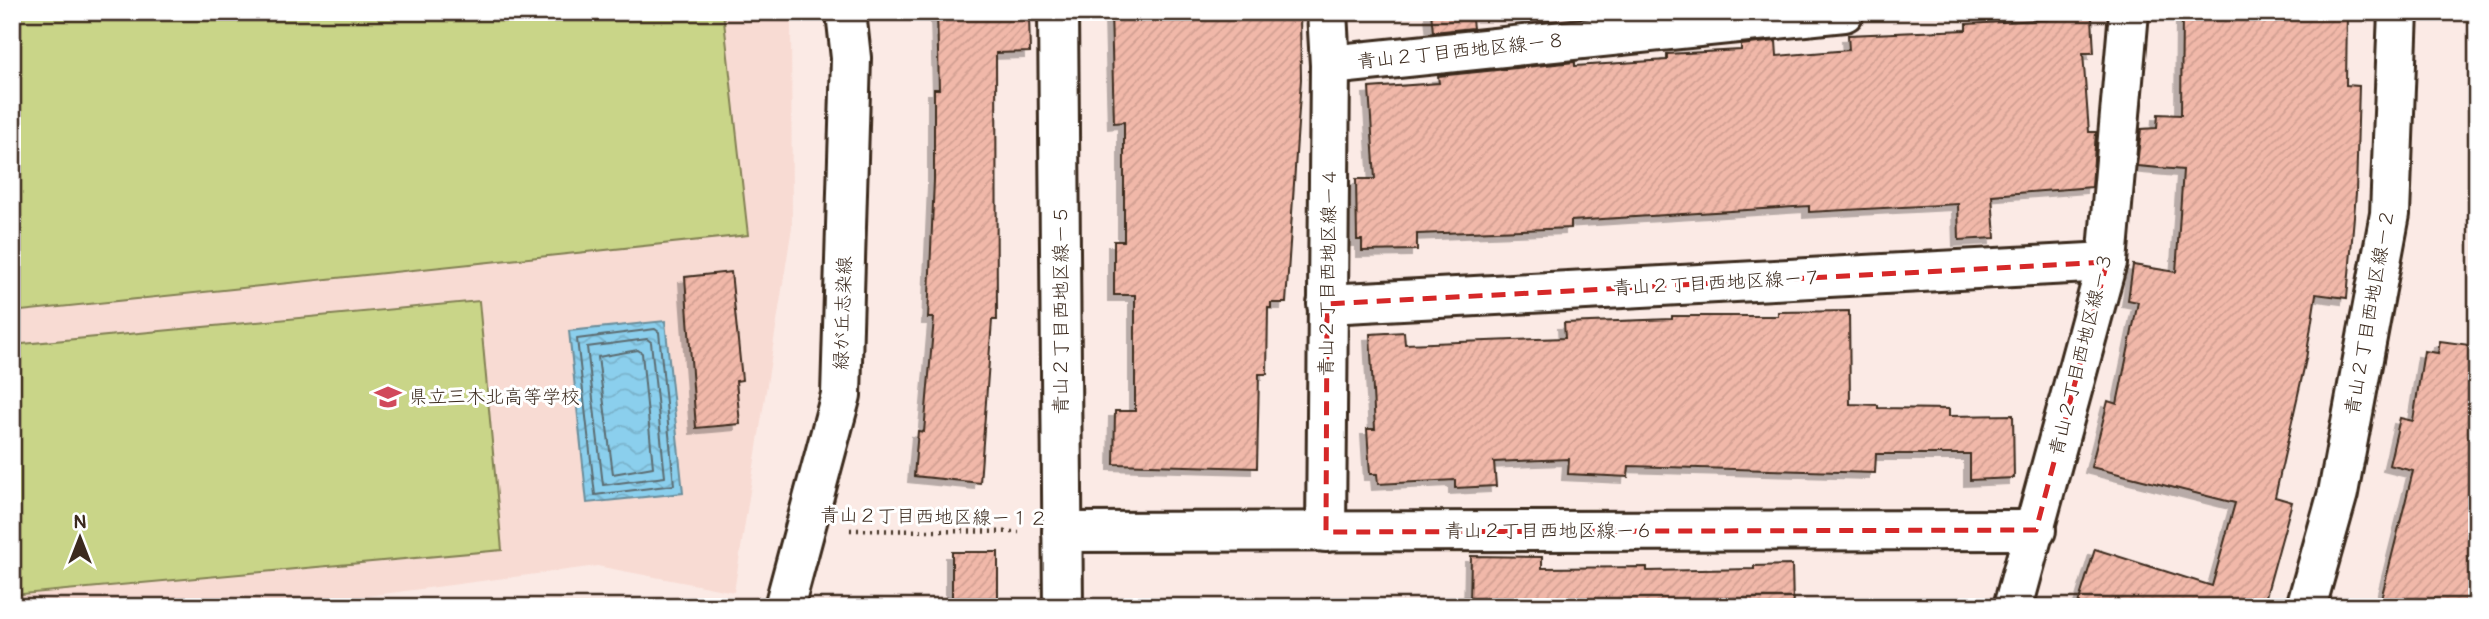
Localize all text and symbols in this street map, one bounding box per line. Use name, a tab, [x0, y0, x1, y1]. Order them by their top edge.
street label: 青山２丁目西地区線ー８	[1356, 28, 1566, 74]
street label: 青山２丁目西地区線ー４	[1314, 167, 1342, 377]
street label: 青山２丁目西地区線ー５	[1049, 205, 1073, 415]
street label: 青山２丁目西地区線ー２	[2340, 207, 2400, 417]
street label: 青山２丁目西地区線ー３	[2044, 250, 2118, 458]
street label: 緑が丘志染線	[829, 256, 857, 370]
street label: 青山２丁目西地区線ー７	[1612, 266, 1822, 300]
school or university icon: 県立三木北高等学校	[373, 382, 403, 412]
place label: 県立三木北高等学校	[409, 385, 580, 409]
street label: 青山２丁目西地区線ー１２	[820, 503, 1048, 531]
north arrow	[46, 504, 116, 574]
text: N	[74, 510, 87, 534]
street label: 青山２丁目西地区線ー６	[1444, 519, 1654, 543]

